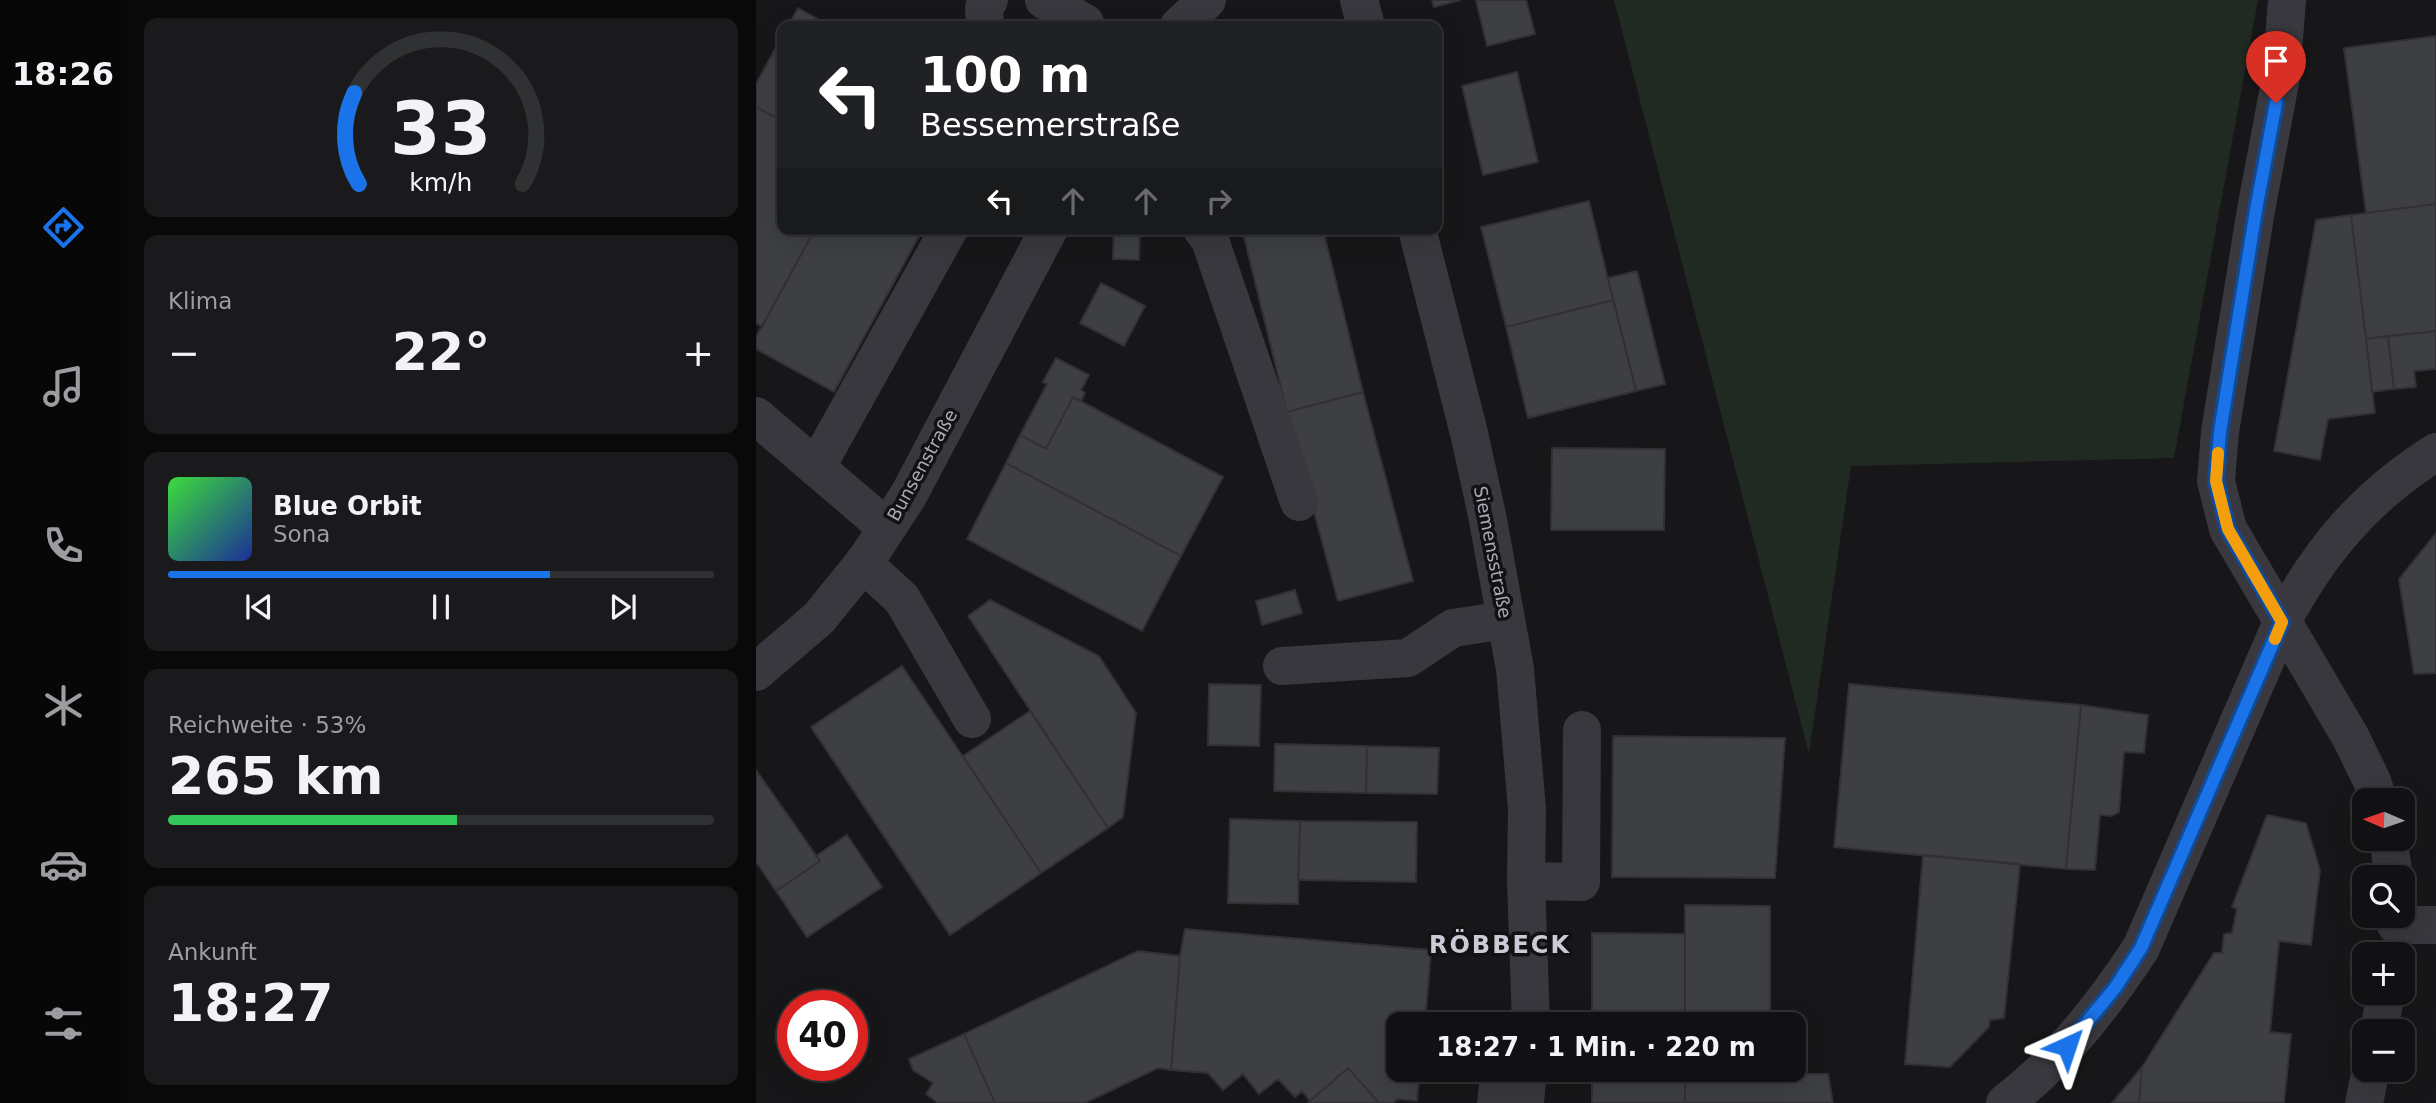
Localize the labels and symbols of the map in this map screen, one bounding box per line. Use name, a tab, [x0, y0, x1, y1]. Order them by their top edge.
pin	[2246, 31, 2306, 103]
street label: Bunsenstraße	[883, 406, 961, 524]
street label: Siemensstraße	[1470, 484, 1516, 620]
north arrow	[2352, 788, 2415, 850]
district label: RÖBBECK	[1429, 929, 1571, 959]
speed limit sign: 40	[777, 990, 868, 1081]
position arrow	[2030, 1009, 2104, 1083]

